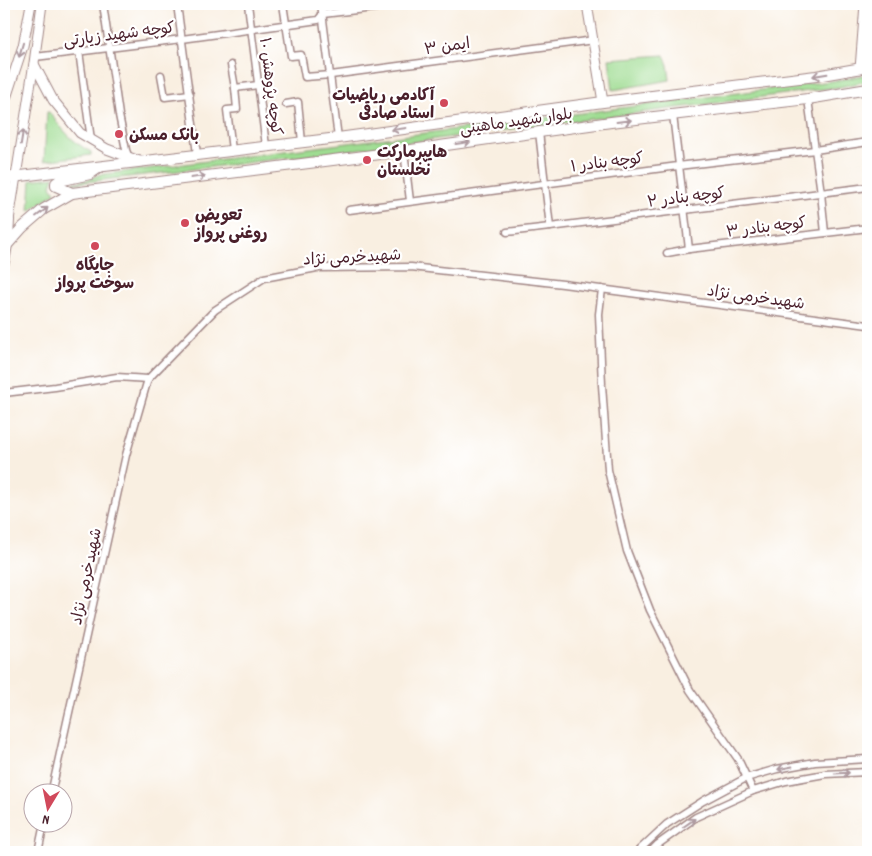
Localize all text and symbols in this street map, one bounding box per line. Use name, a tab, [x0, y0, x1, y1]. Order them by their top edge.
street label: کوچه شهید زیارتی	[62, 17, 176, 54]
street label: ایمن ۳	[423, 33, 472, 62]
street label: کوچه پژوهش ۱۰	[252, 36, 287, 137]
one-way arrow	[16, 42, 26, 58]
one-way arrow	[813, 71, 829, 81]
place label: آکادمی ریاضیات استاد صادقی	[332, 85, 435, 126]
marker: آکادمی ریاضیات استاد صادقی	[438, 97, 450, 109]
street label: بلوار شهید ماهینی	[458, 103, 574, 142]
one-way arrow	[616, 116, 632, 126]
place label: بانک مسکن	[129, 125, 199, 148]
one-way arrow	[391, 125, 407, 135]
marker: بانک مسکن	[113, 128, 125, 140]
one-way arrow	[17, 129, 27, 145]
one-way arrow	[455, 137, 471, 147]
place label: هایپرمارکت نخلستان	[377, 142, 447, 183]
street label: کوچه بنادر ۱	[569, 148, 645, 179]
marker: هایپرمارکت نخلستان	[361, 154, 373, 166]
one-way arrow	[190, 172, 206, 182]
street label: کوچه بنادر ۲	[646, 182, 727, 215]
place label: تعویض روغنی پرواز	[193, 205, 267, 246]
one-way arrow	[35, 206, 48, 217]
street label: کوچه بنادر ۳	[725, 212, 808, 245]
marker: تعویض روغنی پرواز	[179, 217, 191, 229]
marker: جایگاه سوخت پرواز	[89, 240, 101, 252]
street label: شهیدخرمی نژاد	[302, 244, 402, 273]
place label: جایگاه سوخت پرواز	[54, 255, 134, 296]
street label: شهیدخرمی نژاد	[705, 280, 806, 317]
street label: شهیدخرمی نژاد	[66, 526, 109, 627]
one-way arrow	[778, 763, 794, 773]
one-way arrow	[833, 768, 849, 777]
north arrow	[22, 784, 72, 834]
text: N	[41, 808, 51, 829]
one-way arrow	[682, 818, 696, 828]

